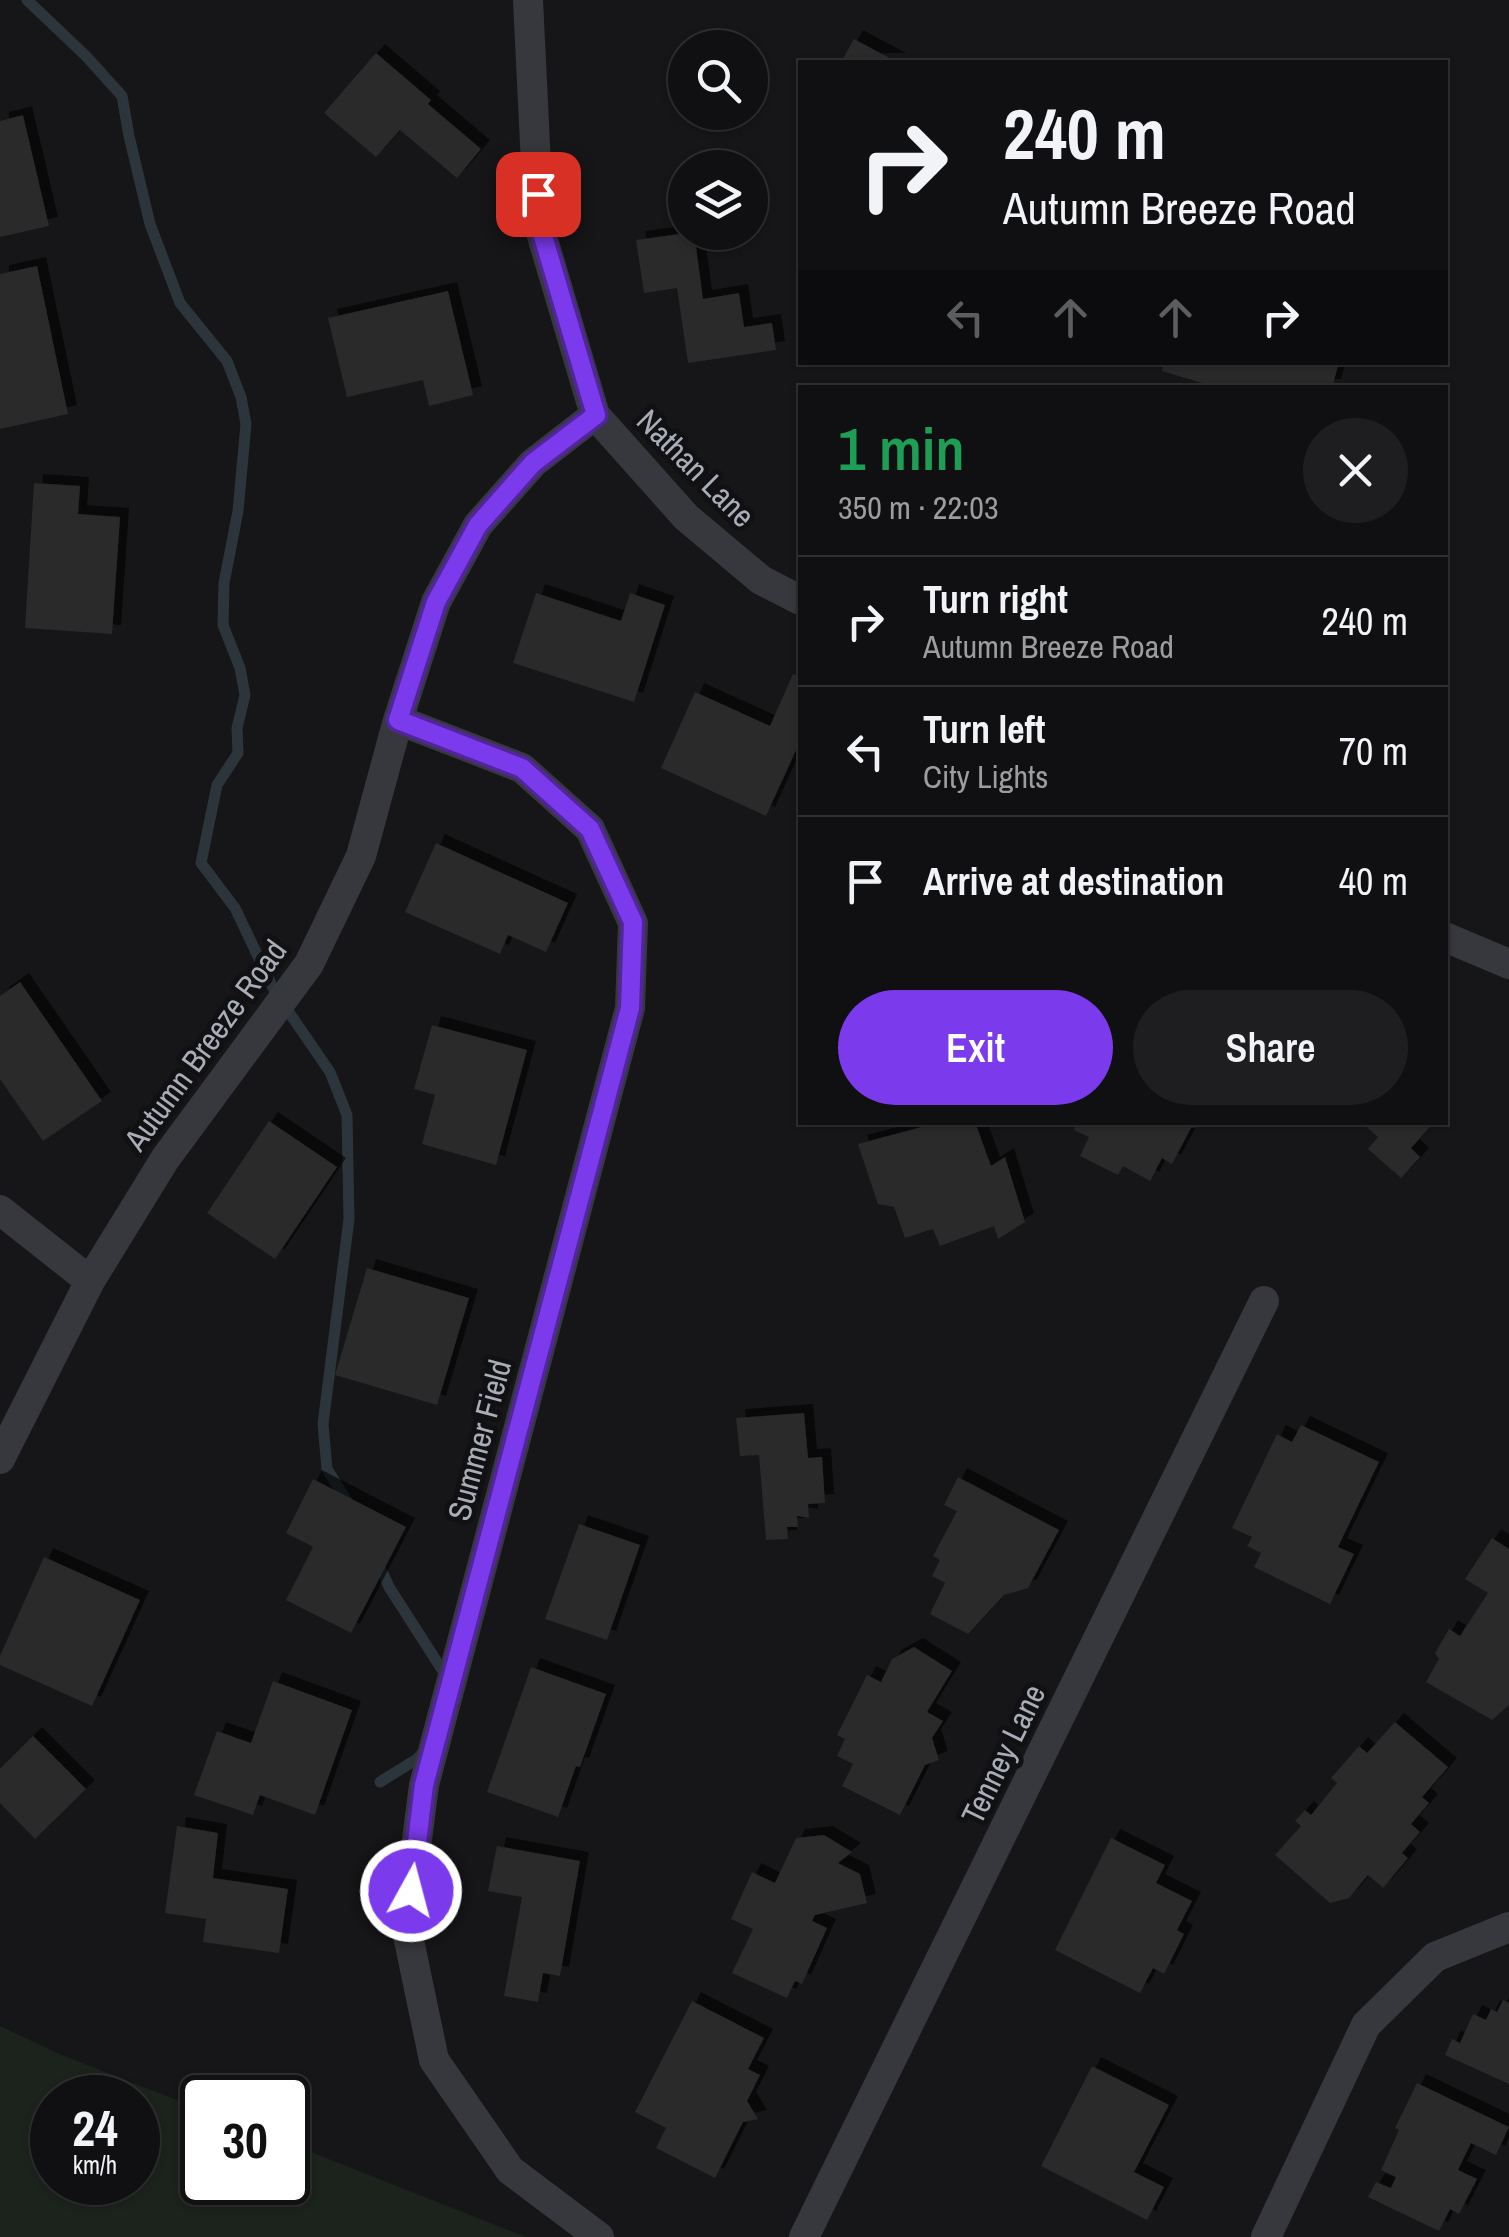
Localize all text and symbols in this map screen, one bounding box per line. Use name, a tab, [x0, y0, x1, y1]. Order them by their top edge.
map controls	[668, 30, 768, 250]
button: search	[668, 30, 768, 130]
text: 240 m	[1003, 87, 1166, 181]
icon: right	[838, 100, 968, 230]
button: layers	[668, 150, 768, 250]
pin	[496, 152, 581, 237]
icon: arrive	[511, 167, 566, 222]
text: Autumn Breeze Road	[1003, 177, 1356, 238]
icon: left	[938, 290, 993, 345]
icon: ahead	[1043, 290, 1098, 345]
icon: ahead	[1148, 290, 1203, 345]
icon: right	[1253, 290, 1308, 345]
street label: Nathan Lane	[628, 400, 764, 536]
text: 1 min	[838, 408, 965, 489]
button: close	[1303, 418, 1408, 523]
text: 350 m · 22:03	[838, 486, 998, 529]
text: Turn right	[923, 574, 1068, 625]
icon: right	[838, 594, 893, 649]
text: 240 m	[1321, 596, 1408, 647]
text: Autumn Breeze Road	[923, 625, 1174, 668]
text: Turn left	[923, 704, 1045, 755]
icon: left	[838, 724, 893, 779]
text: 70 m	[1339, 726, 1408, 777]
text: City Lights	[923, 755, 1048, 798]
icon: arrive	[838, 854, 893, 909]
text: Arrive at destination	[923, 856, 1224, 907]
text: 40 m	[1339, 856, 1408, 907]
street label: Autumn Breeze Road	[113, 931, 296, 1160]
button: Exit	[838, 990, 1113, 1105]
button: Share	[1133, 990, 1408, 1105]
street label: Summer Field	[437, 1355, 521, 1525]
street label: Tenney Lane	[951, 1677, 1055, 1831]
position arrow	[359, 1839, 463, 1943]
speed limit sign: 30	[180, 2075, 310, 2205]
text: 24	[72, 2094, 118, 2162]
text: km/h	[73, 2148, 117, 2182]

